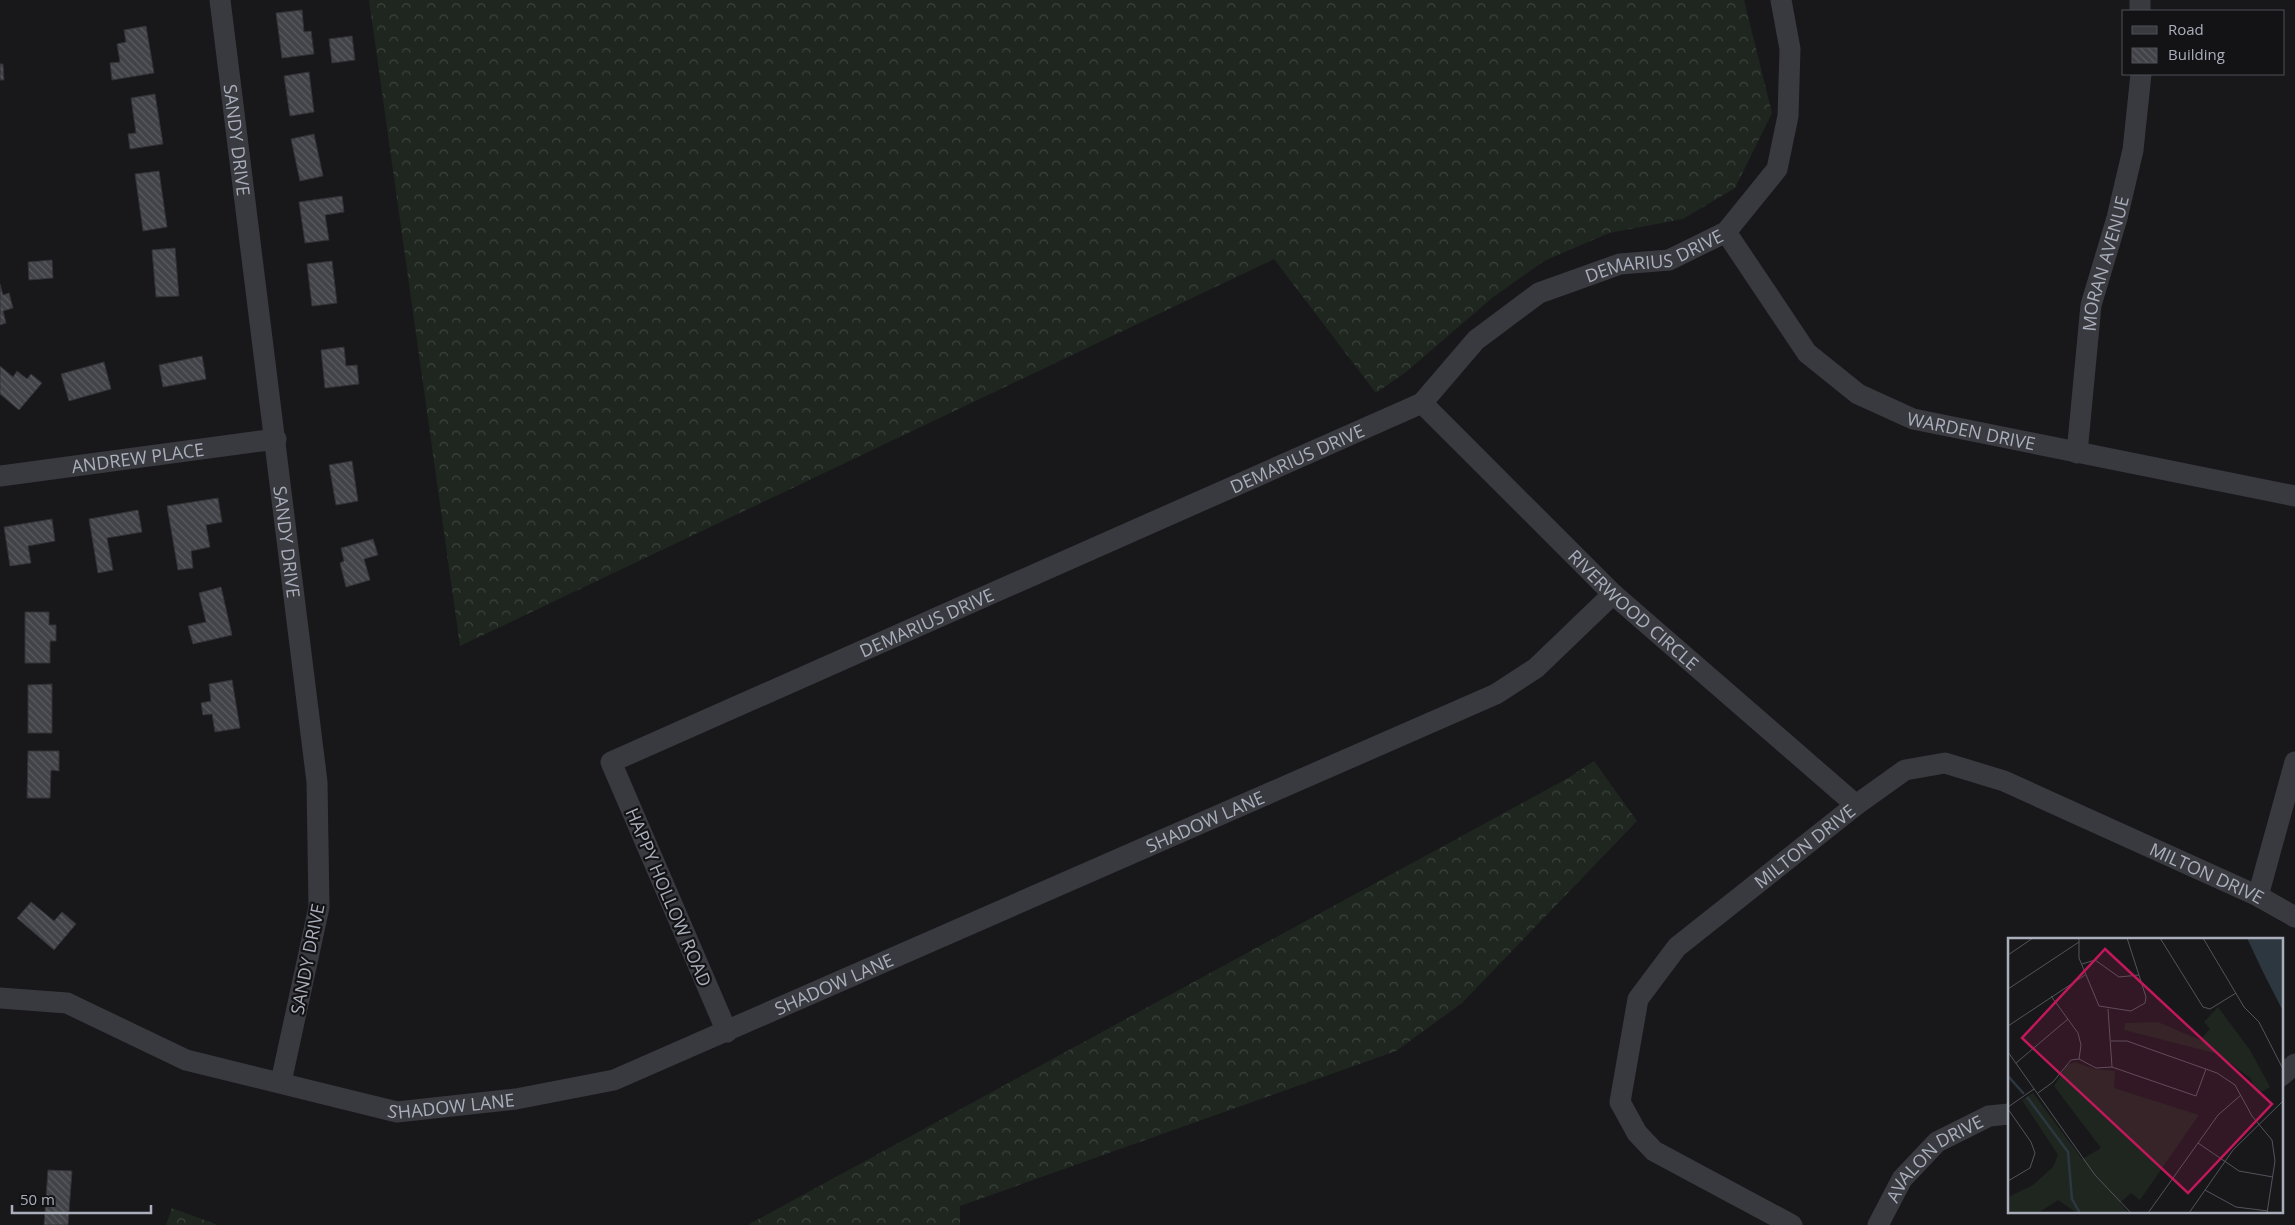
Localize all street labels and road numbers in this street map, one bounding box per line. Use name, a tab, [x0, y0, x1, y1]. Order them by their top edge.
street label: SANDY DRIVE	[219, 83, 256, 197]
street label: MORAN AVENUE	[2077, 193, 2134, 333]
street label: DEMARIUS DRIVE	[1581, 223, 1727, 288]
street label: WARDEN DRIVE	[1905, 406, 2038, 455]
street label: DEMARIUS DRIVE	[1226, 418, 1368, 499]
street label: ANDREW PLACE	[70, 437, 205, 478]
street label: SANDY DRIVE	[268, 484, 306, 599]
street label: RIVERWOOD CIRCLE	[1563, 544, 1704, 675]
street label: DEMARIUS DRIVE	[856, 582, 998, 663]
street label: SHADOW LANE	[1142, 785, 1268, 858]
street label: MILTON DRIVE	[1749, 798, 1860, 893]
street label: HAPPY HOLLOW ROAD	[620, 804, 718, 990]
street label: MILTON DRIVE	[2146, 837, 2269, 909]
street label: SANDY DRIVE	[284, 901, 330, 1017]
street label: SHADOW LANE	[771, 947, 897, 1020]
street label: SHADOW LANE	[385, 1087, 516, 1124]
street label: AVALON DRIVE	[1880, 1109, 1987, 1206]

